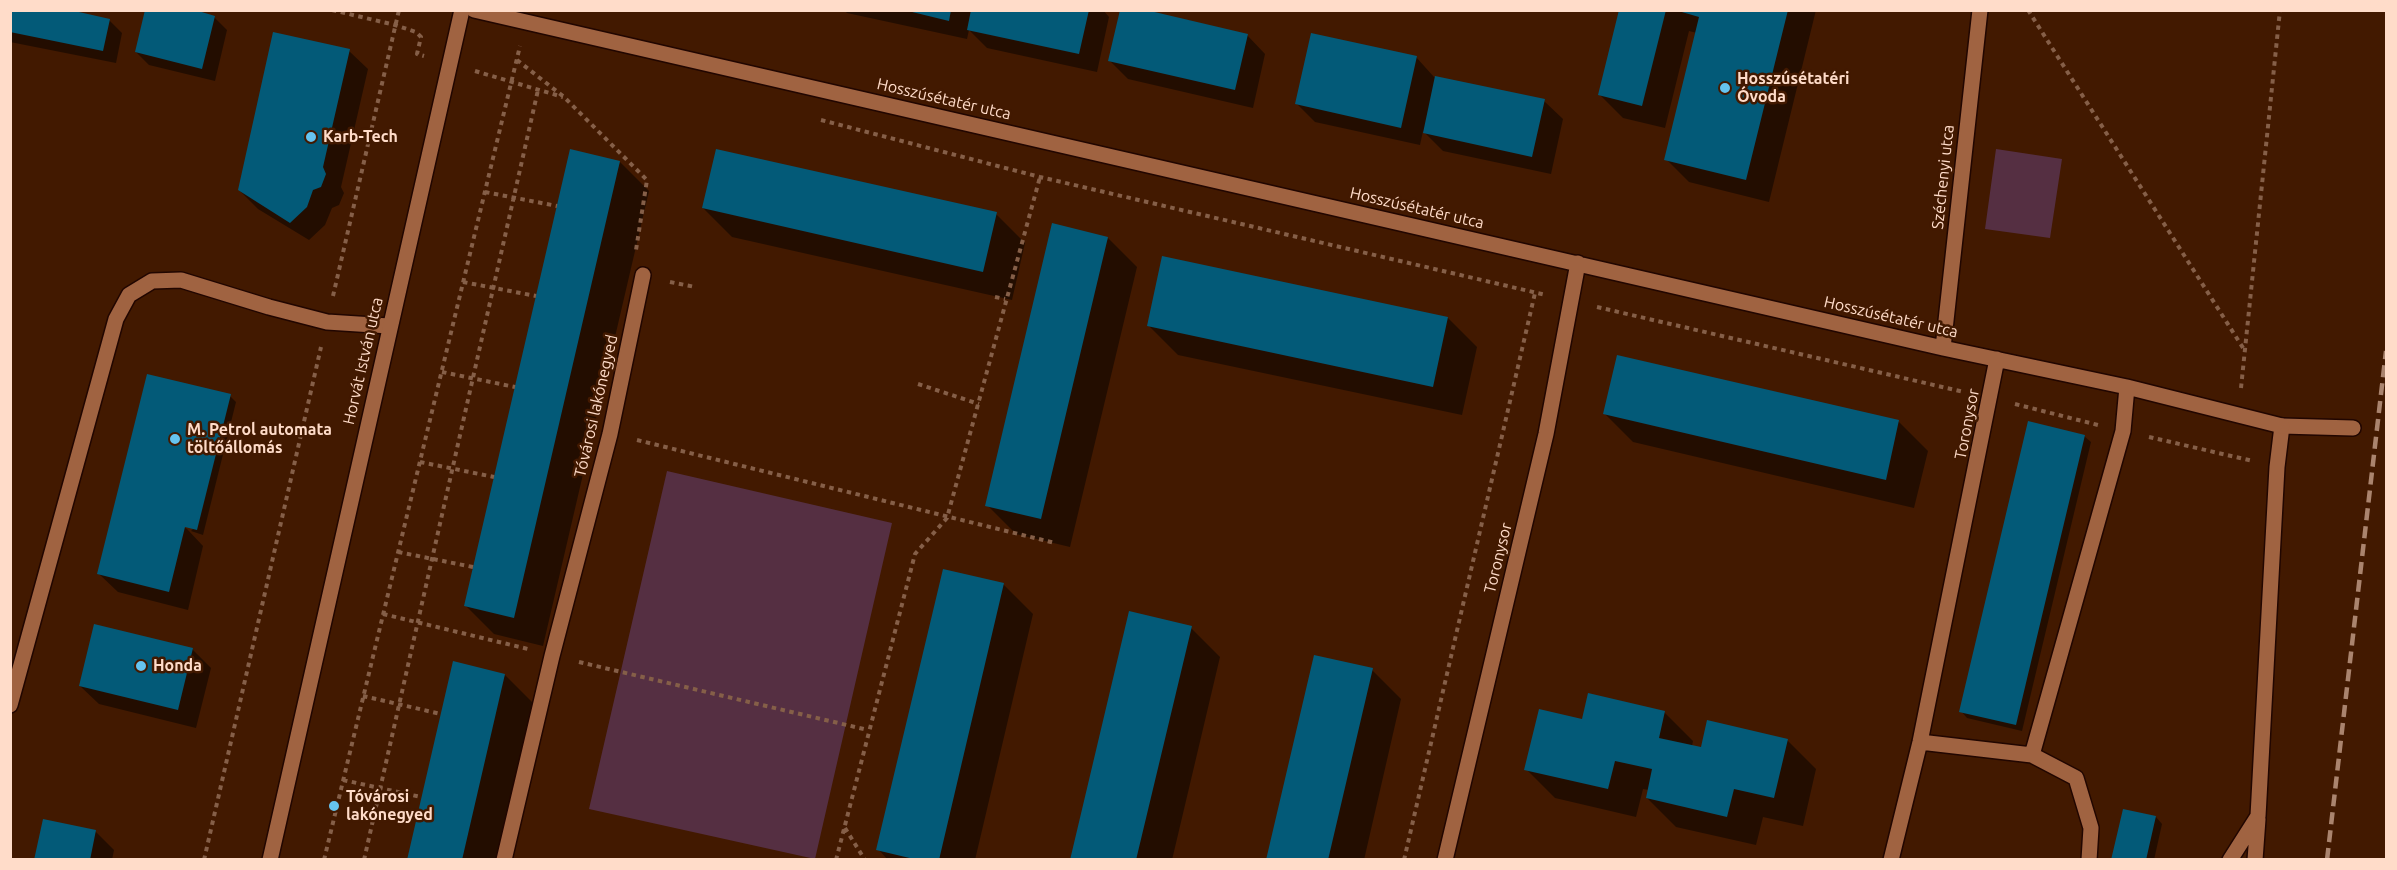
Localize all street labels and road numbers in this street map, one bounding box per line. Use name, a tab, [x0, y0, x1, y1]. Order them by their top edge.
street label: Hosszúsétatér utca	[875, 74, 1013, 124]
street label: Széchenyi utca	[1928, 124, 1958, 230]
street label: Hosszúsétatér utca	[1348, 183, 1486, 233]
street label: Hosszúsétatér utca	[1822, 292, 1960, 342]
street label: Horvát István utca	[339, 295, 387, 427]
street label: Tóvárosi lakónegyed	[570, 333, 622, 479]
street label: Toronysor	[1951, 387, 1983, 461]
street label: Toronysor	[1480, 521, 1516, 595]

